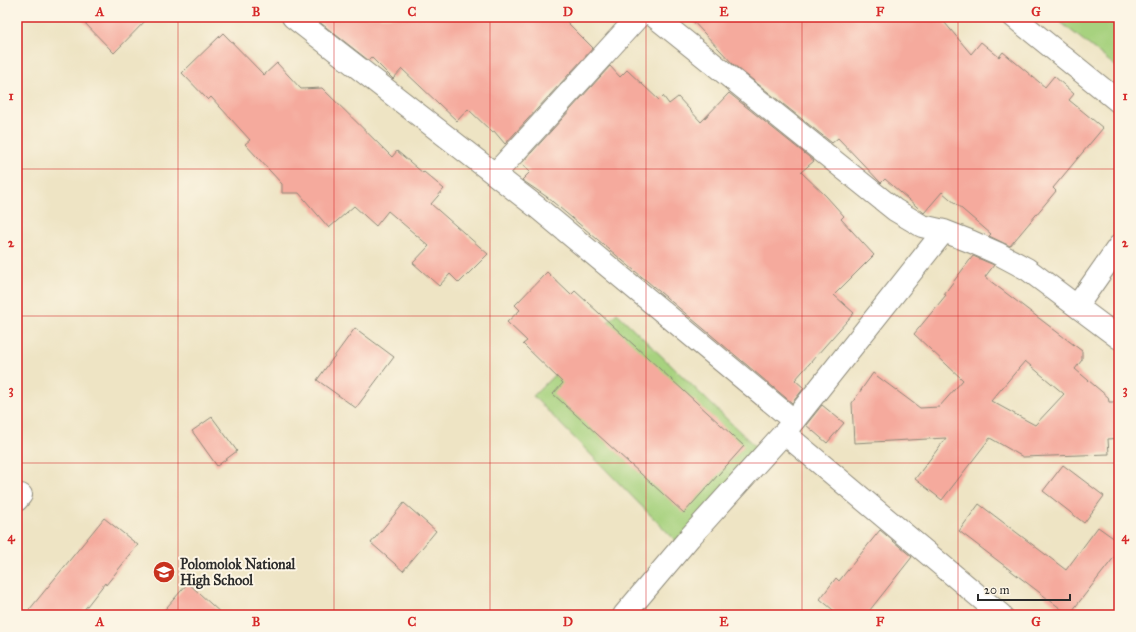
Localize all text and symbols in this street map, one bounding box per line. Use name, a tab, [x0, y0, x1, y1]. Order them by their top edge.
text: A	[95, 4, 105, 20]
text: B	[252, 4, 261, 20]
text: C	[408, 4, 417, 20]
text: D	[563, 4, 573, 20]
text: E	[719, 4, 729, 20]
text: F	[876, 4, 885, 20]
text: G	[1031, 4, 1041, 20]
text: 1	[8, 88, 14, 104]
text: 1	[1122, 88, 1128, 104]
text: 2	[8, 235, 15, 251]
text: 2	[1122, 235, 1129, 251]
text: 3	[8, 382, 14, 398]
text: 3	[1122, 382, 1128, 398]
text: 4	[7, 529, 15, 545]
text: 4	[1121, 529, 1129, 545]
place label: Polomolok National High School	[180, 556, 297, 590]
school or university icon: Polomolok National High School	[151, 559, 177, 585]
scale bar	[978, 576, 1070, 602]
text: 20 m	[984, 583, 1010, 597]
text: A	[95, 614, 105, 630]
text: B	[252, 614, 261, 630]
text: C	[408, 614, 417, 630]
text: D	[563, 614, 573, 630]
text: E	[719, 614, 729, 630]
text: F	[876, 614, 885, 630]
text: G	[1031, 614, 1041, 630]

